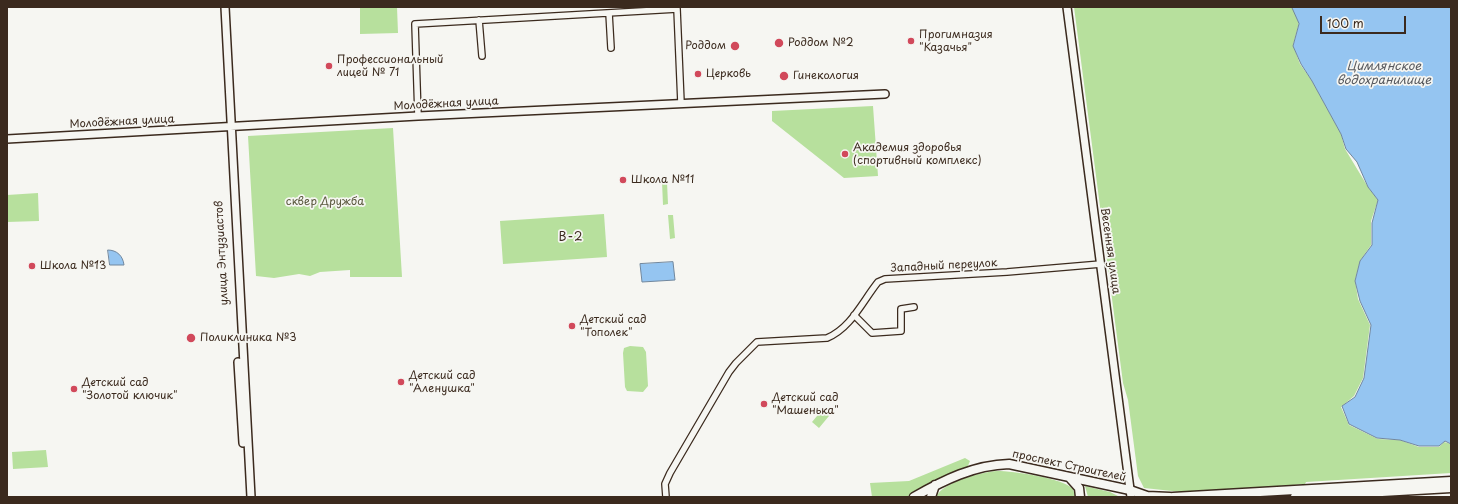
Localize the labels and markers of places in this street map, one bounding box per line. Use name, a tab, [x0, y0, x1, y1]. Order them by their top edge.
place label: Прогимназия "Казачья"	[919, 28, 993, 54]
place label: Роддом №2	[788, 36, 854, 50]
marker: Прогимназия "Казачья"	[906, 36, 916, 46]
marker: Роддом №2	[773, 37, 785, 49]
place label: Роддом	[685, 39, 726, 53]
marker: Роддом	[729, 40, 741, 52]
place label: Профессиональный лицей № 71	[337, 53, 444, 79]
marker: Профессиональный лицей № 71	[324, 61, 334, 71]
place label: Церковь	[706, 67, 751, 81]
marker: Церковь	[693, 69, 703, 79]
place label: Гинекология	[793, 69, 859, 83]
marker: Гинекология	[778, 70, 790, 82]
place label: Академия здоровья (спортивный комплекс)	[853, 141, 982, 167]
marker: Академия здоровья (спортивный комплекс)	[840, 149, 850, 159]
place label: Школа №11	[631, 173, 694, 187]
marker: Школа №11	[618, 175, 628, 185]
place label: Школа №13	[40, 259, 106, 273]
marker: Школа №13	[27, 261, 37, 271]
place label: Детский сад "Тополек"	[580, 313, 646, 339]
marker: Детский сад "Тополек"	[567, 321, 577, 331]
place label: Поликлиника №3	[200, 331, 297, 345]
marker: Поликлиника №3	[185, 332, 197, 344]
place label: Детский сад "Аленушка"	[409, 369, 475, 395]
place label: Детский сад "Золотой ключик"	[82, 376, 177, 402]
marker: Детский сад "Аленушка"	[396, 377, 406, 387]
marker: Детский сад "Золотой ключик"	[69, 384, 79, 394]
place label: Детский сад "Машенька"	[772, 391, 839, 417]
marker: Детский сад "Машенька"	[759, 399, 769, 409]

